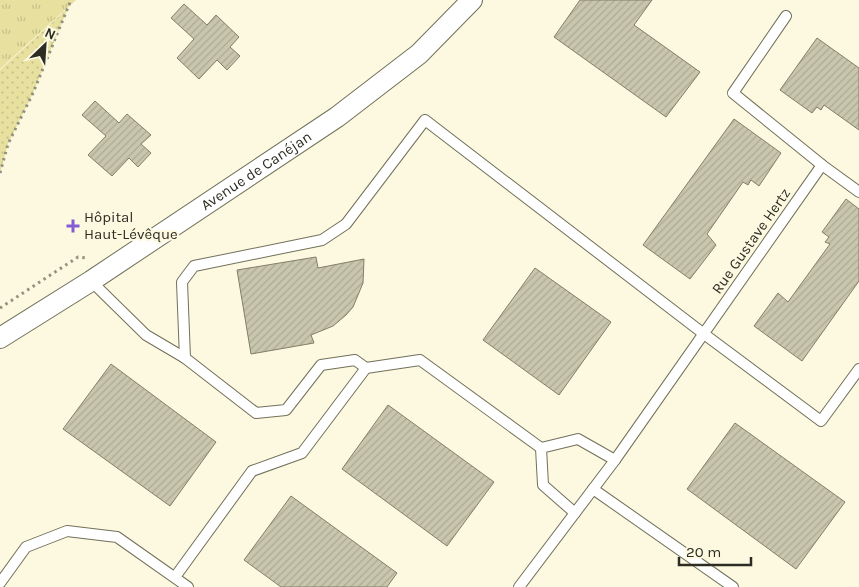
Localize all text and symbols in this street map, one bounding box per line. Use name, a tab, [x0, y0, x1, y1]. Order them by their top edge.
north arrow	[20, 20, 70, 70]
text: N	[42, 24, 58, 43]
street label: Avenue de Canéjan	[197, 127, 315, 214]
street label: Rue Gustave Hertz	[708, 185, 794, 297]
place label: Hôpital Haut-Lévêque	[84, 208, 178, 243]
marker: Hôpital Haut-Lévêque	[66, 219, 80, 233]
scale bar	[679, 534, 752, 566]
text: 20 m	[686, 543, 721, 561]

